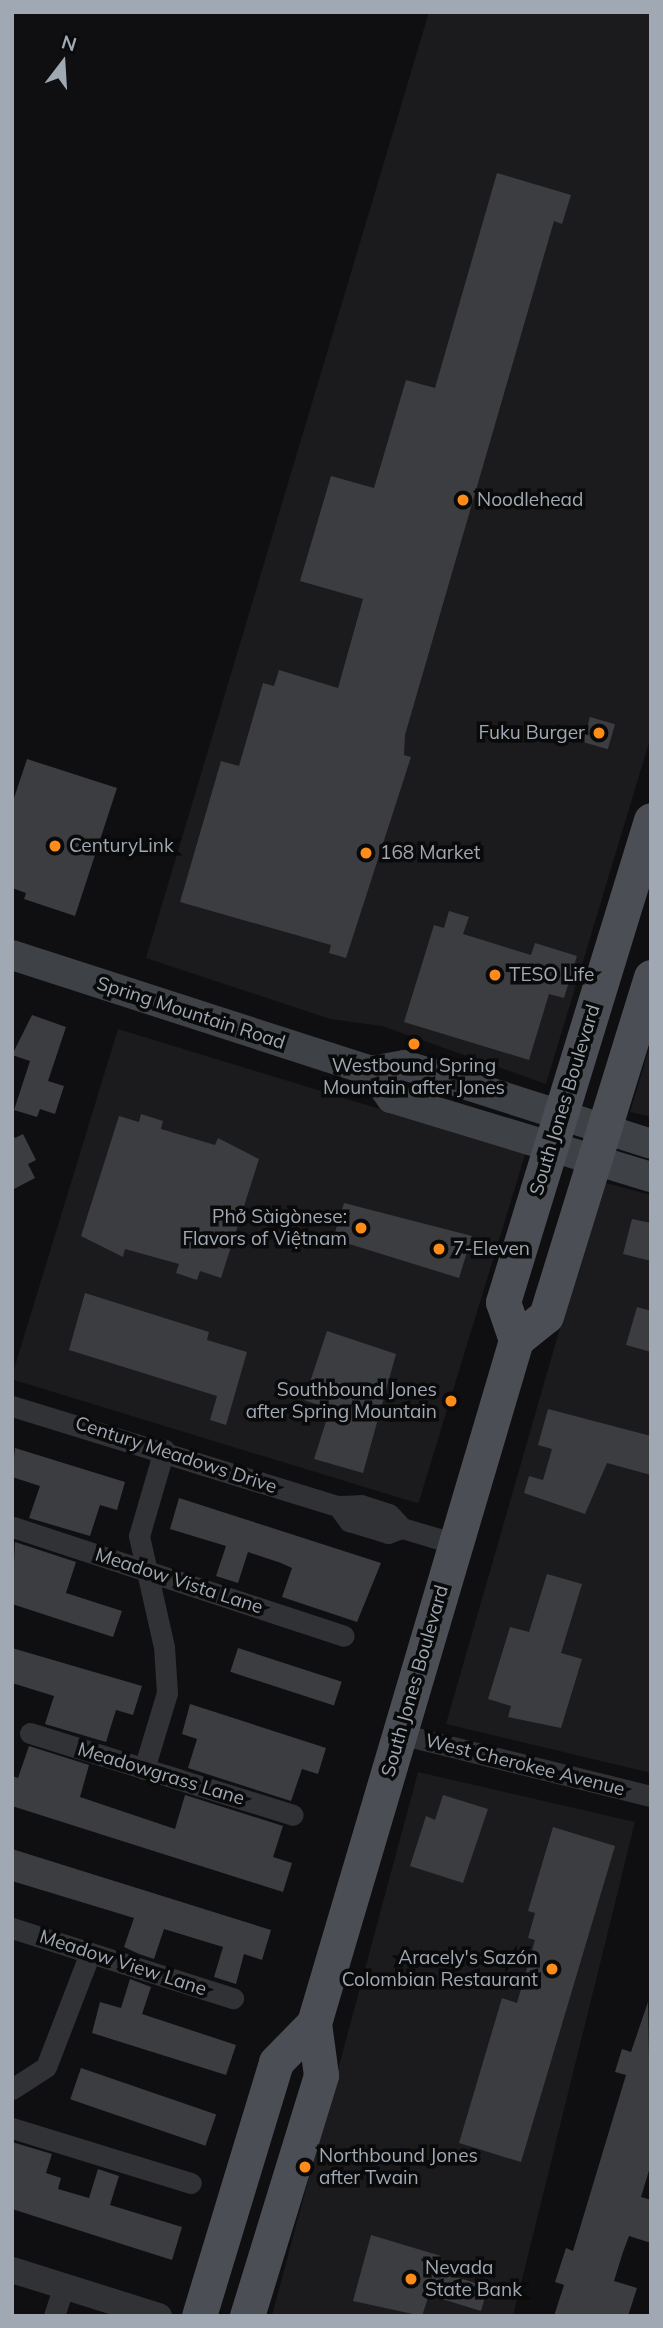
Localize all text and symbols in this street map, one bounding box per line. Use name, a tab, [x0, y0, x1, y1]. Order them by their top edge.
north arrow	[28, 28, 98, 98]
text: N	[59, 29, 80, 56]
place label: Noodlehead	[477, 489, 583, 511]
marker: Noodlehead	[455, 492, 471, 508]
place label: Fuku Burger	[479, 722, 585, 744]
marker: Fuku Burger	[591, 725, 607, 741]
place label: CenturyLink	[69, 835, 174, 857]
marker: CenturyLink	[47, 838, 63, 854]
place label: 168 Market	[380, 842, 480, 864]
marker: 168 Market	[358, 845, 374, 861]
place label: TESO Life	[509, 964, 594, 986]
marker: TESO Life	[487, 967, 503, 983]
street label: Spring Mountain Road	[94, 972, 288, 1054]
street label: South Jones Boulevard	[525, 1002, 605, 1198]
marker: Westbound Spring Mountain after Jones	[406, 1036, 422, 1052]
place label: Westbound Spring Mountain after Jones	[323, 1055, 505, 1099]
place label: Phở Sàigònese: Flavors of Việtnam	[182, 1206, 347, 1250]
marker: Phở Sàigònese: Flavors of Việtnam	[353, 1220, 369, 1236]
place label: 7-Eleven	[453, 1238, 530, 1260]
marker: 7-Eleven	[431, 1241, 447, 1257]
place label: Southbound Jones after Spring Mountain	[246, 1379, 437, 1423]
marker: Southbound Jones after Spring Mountain	[443, 1393, 459, 1409]
street label: Century Meadows Drive	[72, 1412, 280, 1498]
street label: Meadow Vista Lane	[92, 1543, 266, 1619]
street label: South Jones Boulevard	[377, 1583, 453, 1779]
street label: West Cherokee Avenue	[423, 1729, 627, 1801]
street label: Meadowgrass Lane	[75, 1738, 247, 1810]
street label: Meadow View Lane	[37, 1925, 209, 2001]
place label: Aracely's Sazón Colombian Restaurant	[342, 1947, 538, 1991]
marker: Aracely's Sazón Colombian Restaurant	[544, 1961, 560, 1977]
place label: Northbound Jones after Twain	[319, 2145, 478, 2189]
marker: Northbound Jones after Twain	[297, 2159, 313, 2175]
place label: Nevada State Bank	[425, 2257, 522, 2301]
marker: Nevada State Bank	[403, 2271, 419, 2287]

